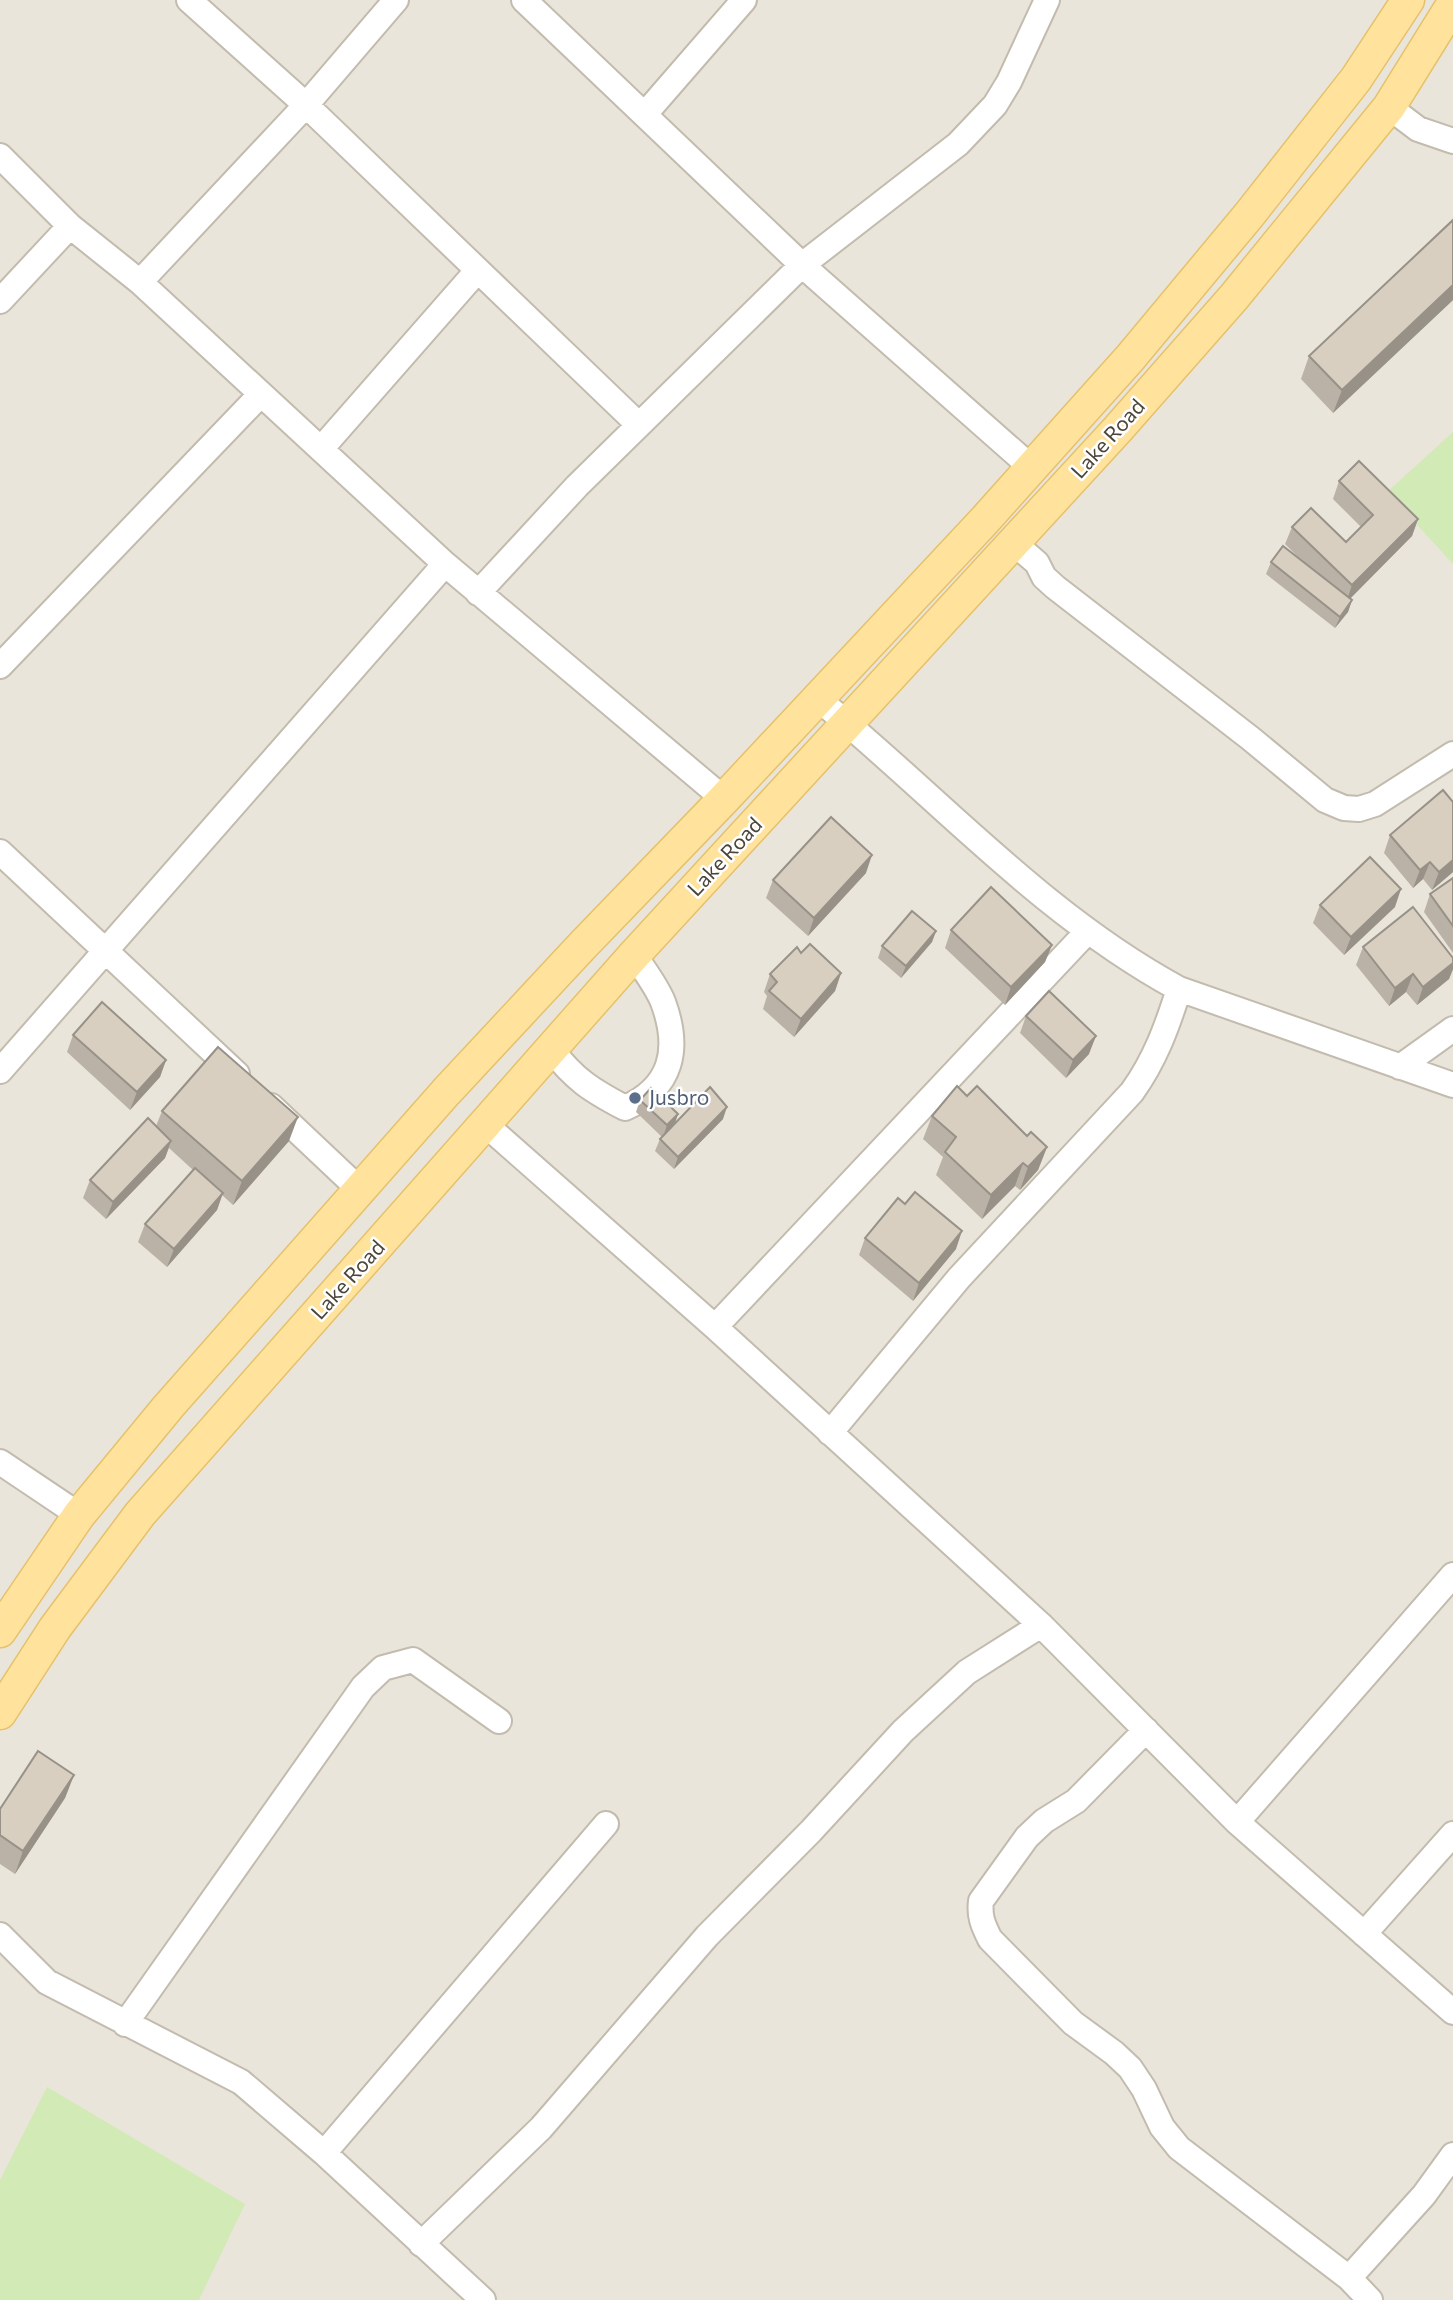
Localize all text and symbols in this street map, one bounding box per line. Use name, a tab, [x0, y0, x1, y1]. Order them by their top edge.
street label: Lake Road	[1065, 393, 1149, 483]
street label: Lake Road	[681, 812, 766, 900]
place label: Jusbro	[649, 1084, 709, 1109]
marker: Jusbro	[627, 1090, 643, 1106]
street label: Lake Road	[305, 1234, 389, 1324]

